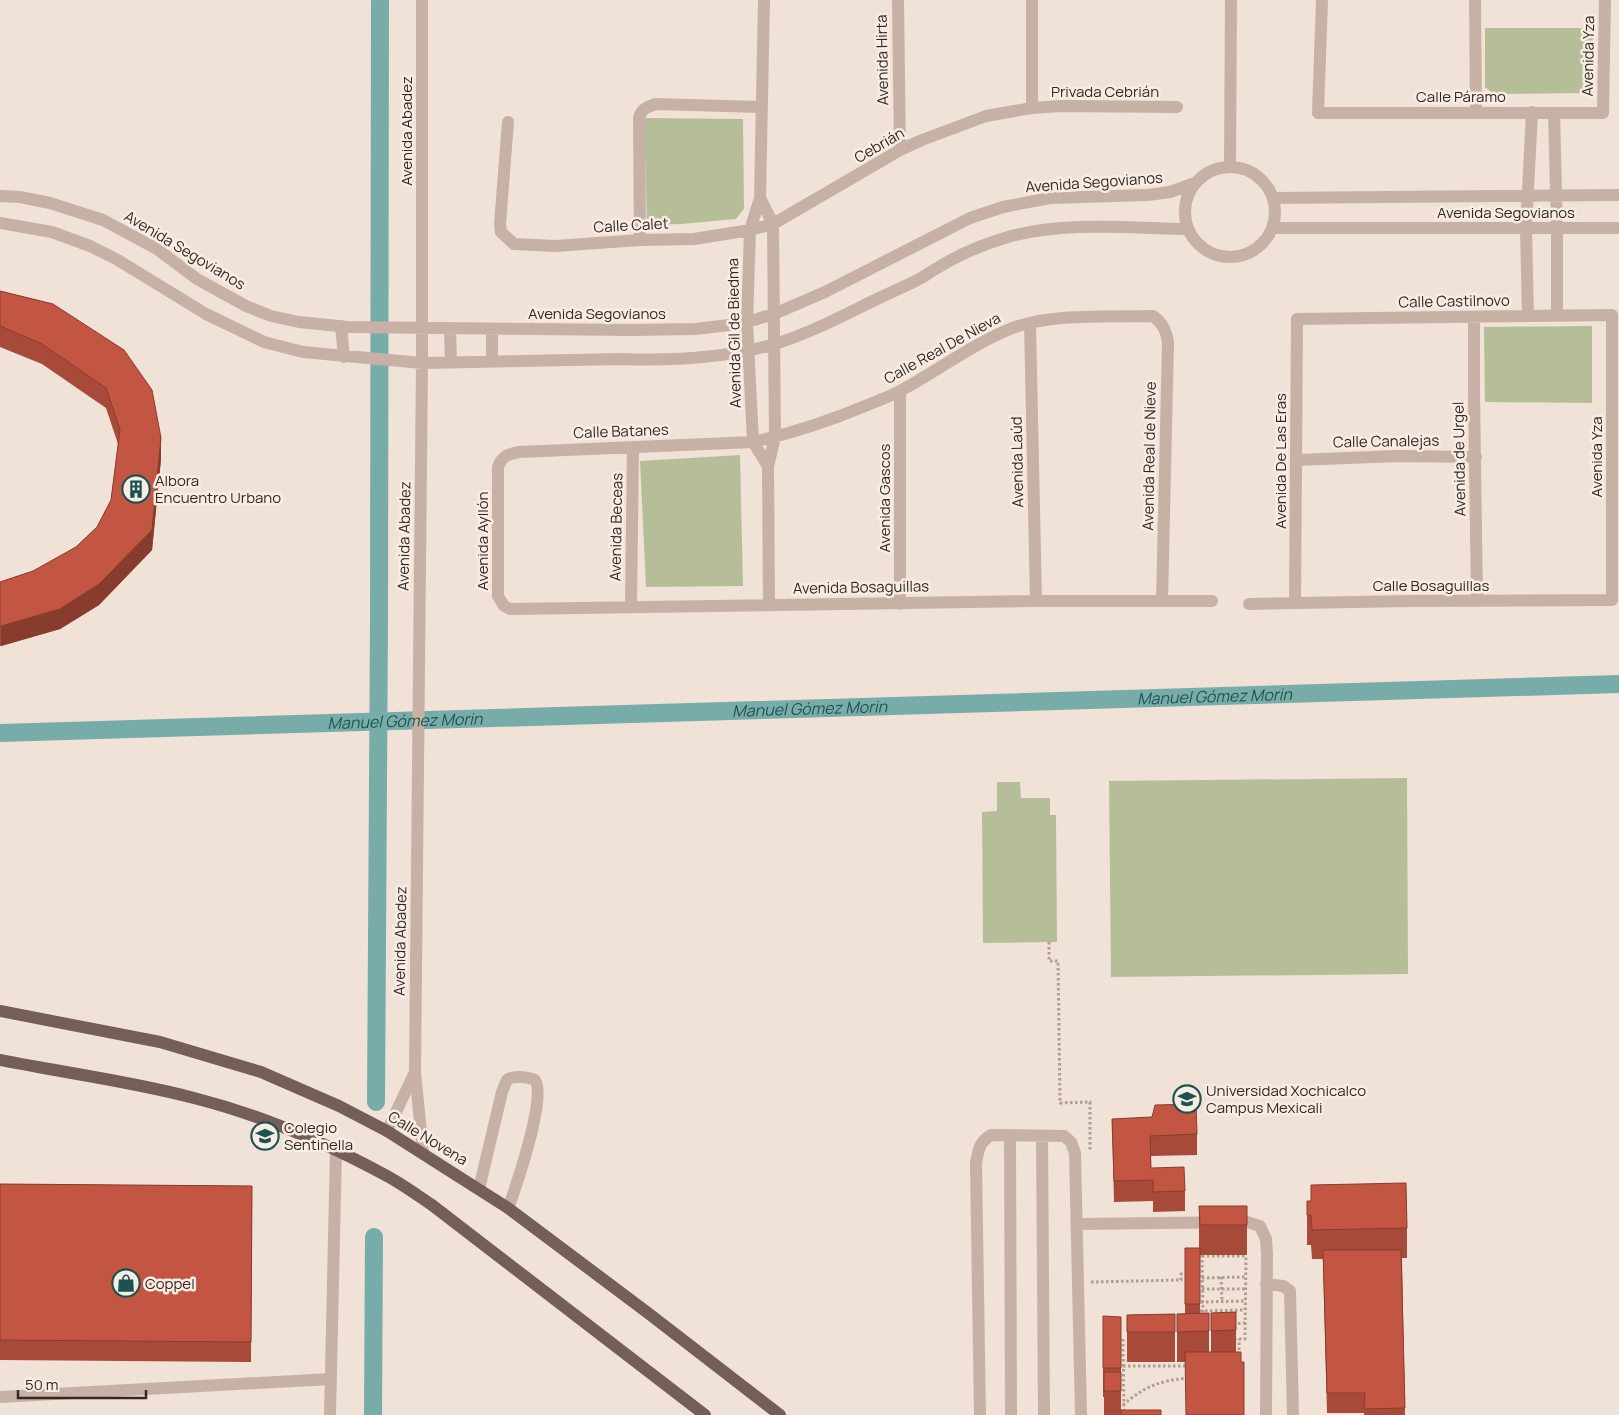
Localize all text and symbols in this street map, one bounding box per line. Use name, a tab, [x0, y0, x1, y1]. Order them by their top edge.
street label: Avenida Hirta	[871, 14, 893, 106]
street label: Avenida Yza	[1577, 15, 1599, 97]
street label: Avenida Abadez	[396, 76, 417, 186]
street label: Privada Cebrián	[1051, 81, 1159, 102]
street label: Calle Páramo	[1416, 86, 1506, 107]
street label: Cebrián	[850, 122, 908, 168]
street label: Avenida Segovianos	[1025, 167, 1164, 197]
street label: Avenida Segovianos	[1437, 202, 1575, 223]
street label: Avenida Segovianos	[121, 205, 250, 295]
street label: Calle Calet	[593, 213, 669, 237]
street label: Avenida Gil de Biedma	[722, 258, 746, 408]
street label: Calle Castilnovo	[1398, 290, 1510, 312]
street label: Avenida Segovianos	[528, 303, 666, 324]
street label: Calle Real De Nieva	[880, 307, 1004, 389]
street label: Avenida Real de Nieve	[1137, 381, 1161, 531]
street label: Avenida De Las Eras	[1270, 393, 1291, 529]
street label: Avenida de Urgel	[1447, 401, 1471, 517]
street label: Avenida Laúd	[1006, 416, 1028, 508]
street label: Avenida Yza	[1586, 416, 1607, 498]
street label: Calle Batanes	[573, 419, 669, 443]
street label: Calle Canalejas	[1333, 430, 1439, 452]
street label: Avenida Gascos	[874, 443, 895, 552]
place label: Albora Encuentro Urbano	[155, 470, 281, 508]
street label: Avenida Beceas	[605, 473, 627, 581]
building icon: Albora Encuentro Urbano	[121, 474, 151, 504]
street label: Avenida Abadez	[393, 481, 415, 591]
street label: Avenida Ayllón	[472, 491, 493, 590]
street label: Avenida Bosaguillas	[793, 575, 929, 599]
street label: Calle Bosaguillas	[1373, 575, 1489, 596]
water label: Manuel Gómez Morin	[1137, 683, 1293, 710]
water label: Manuel Gómez Morin	[732, 695, 888, 722]
water label: Manuel Gómez Morin	[327, 707, 483, 734]
street label: Avenida Abadez	[389, 886, 411, 996]
place label: Universidad Xochicalco Campus Mexicali	[1206, 1080, 1366, 1118]
school or university icon: Universidad Xochicalco Campus Mexicali	[1172, 1084, 1202, 1114]
street label: Calle Novena	[384, 1106, 472, 1170]
place label: Colegio Sentinella	[284, 1117, 353, 1155]
school or university icon: Colegio Sentinella	[250, 1121, 280, 1151]
shop icon: Coppel	[111, 1268, 141, 1298]
place label: Coppel	[145, 1273, 195, 1294]
scale bar	[18, 1368, 145, 1400]
text: 50 m	[25, 1374, 59, 1395]

